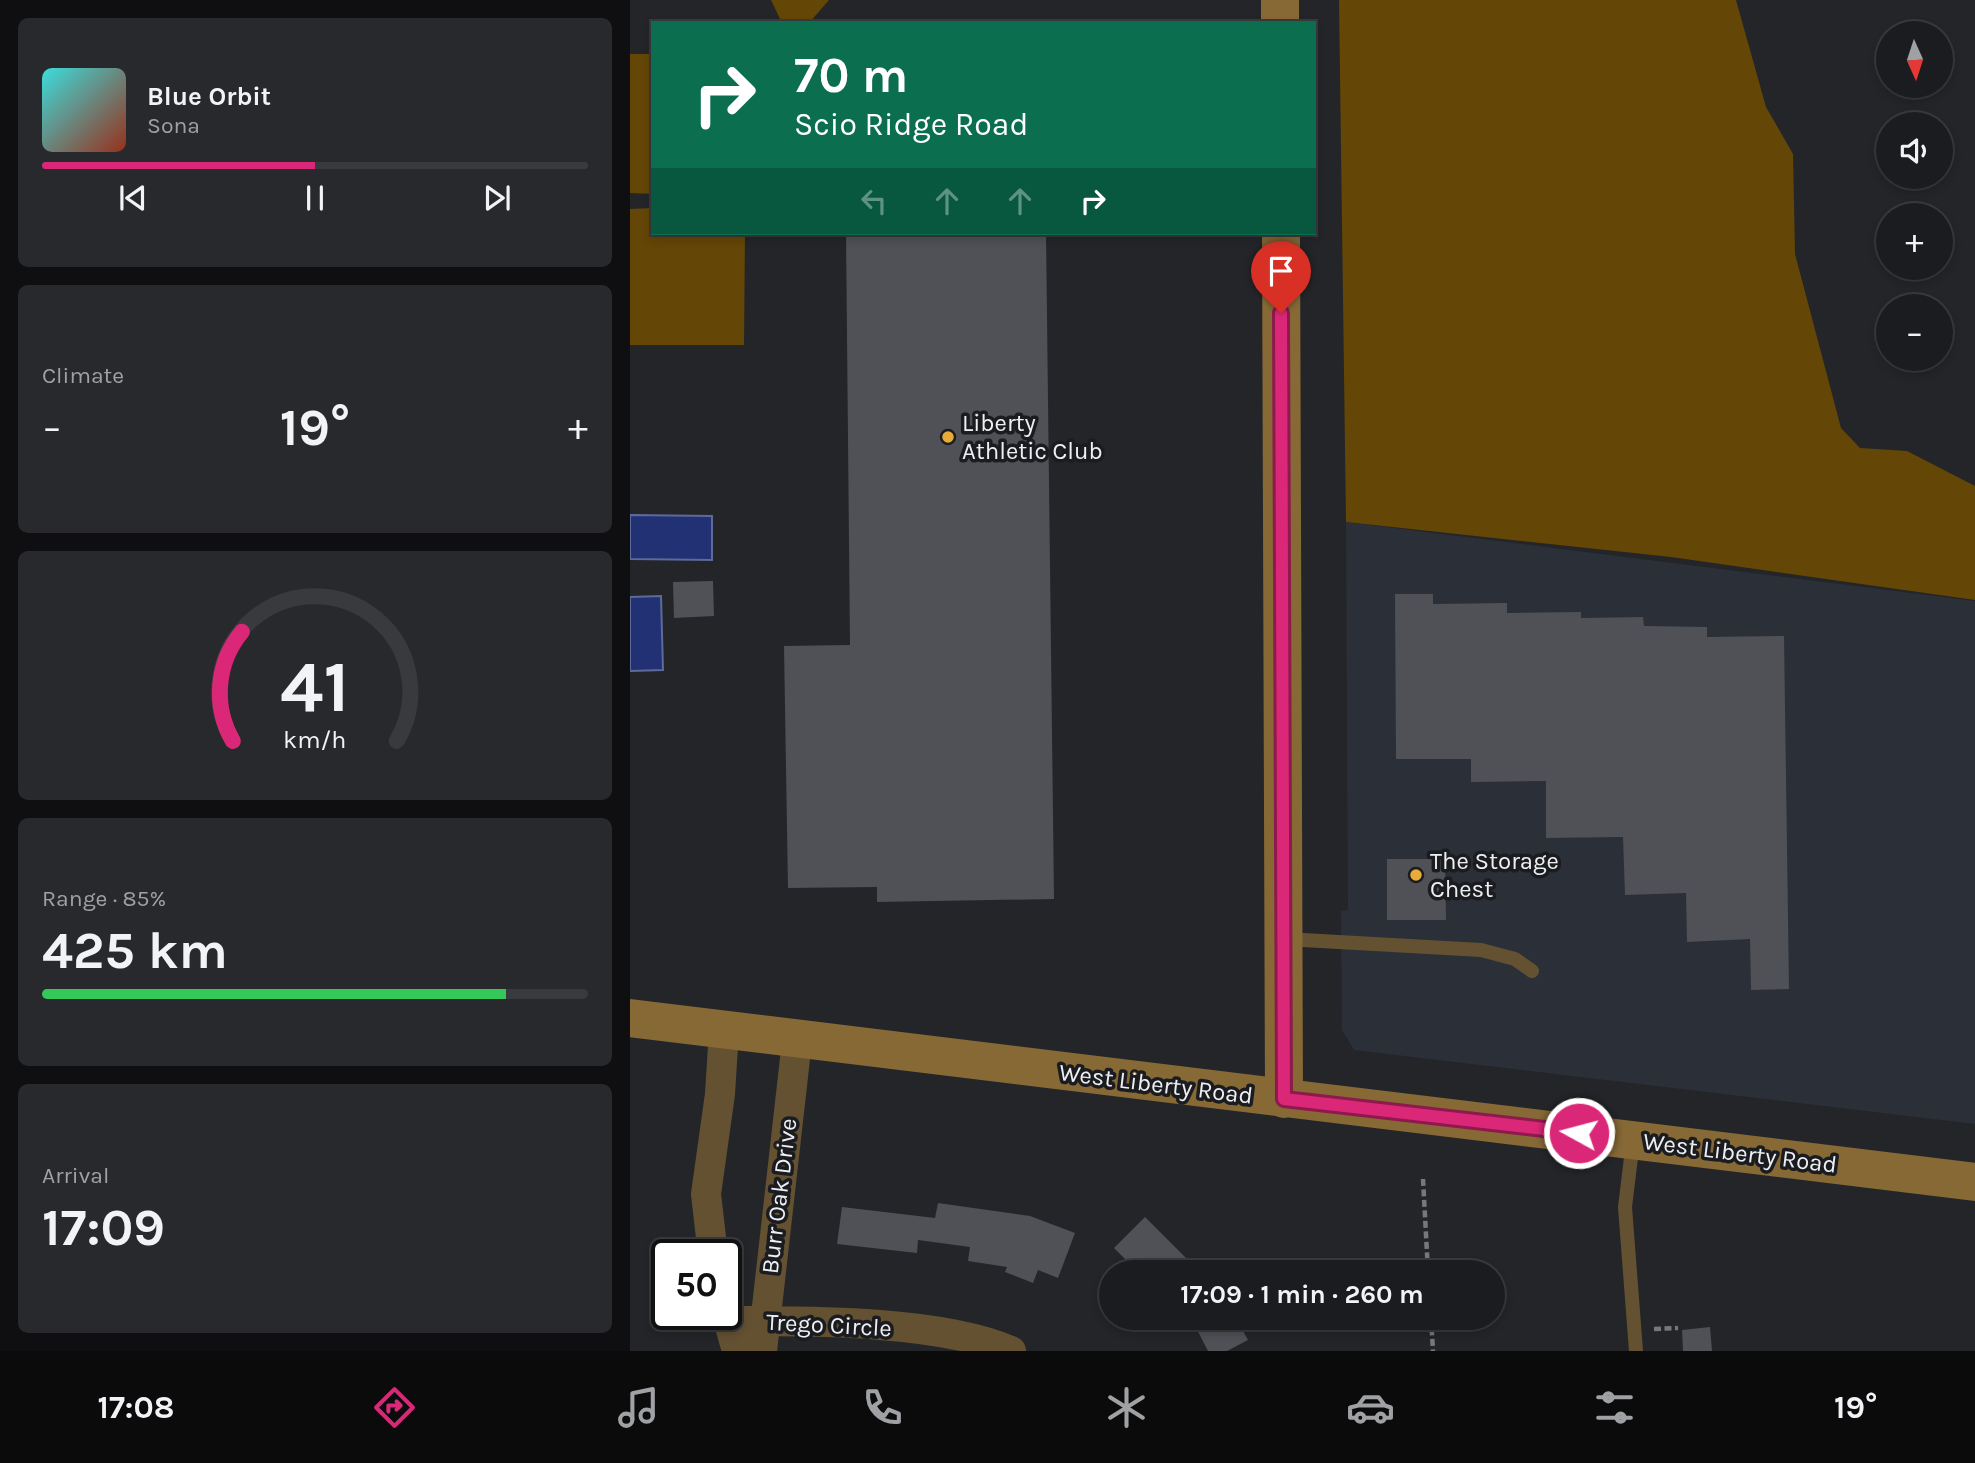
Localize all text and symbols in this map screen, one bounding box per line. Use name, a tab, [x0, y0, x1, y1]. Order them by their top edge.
north arrow	[1876, 21, 1953, 98]
map controls	[1876, 21, 1953, 371]
text: 70 m	[794, 47, 908, 104]
icon: right	[679, 49, 770, 140]
text: Blue Orbit	[147, 81, 271, 112]
text: Scio Ridge Road	[794, 106, 1028, 143]
text: Sona	[147, 112, 200, 139]
button: sound	[1876, 112, 1953, 189]
icon: previous	[114, 179, 152, 217]
icon: pause	[296, 179, 334, 217]
icon: next	[478, 179, 516, 217]
icon: left	[855, 182, 893, 220]
icon: ahead	[928, 182, 966, 220]
icon: ahead	[1001, 182, 1039, 220]
icon: right	[1074, 182, 1112, 220]
button: +	[1876, 203, 1953, 280]
pin	[1251, 241, 1311, 313]
icon: arrive	[1262, 252, 1300, 290]
button: −	[1876, 294, 1953, 371]
text: Climate	[42, 362, 124, 389]
text: 19°	[280, 397, 350, 458]
text: −	[42, 405, 62, 450]
text: +	[568, 405, 588, 450]
place label: Liberty Athletic Club	[962, 409, 1103, 465]
marker: Liberty Athletic Club	[940, 429, 956, 445]
text: 41	[280, 645, 350, 730]
text: km/h	[283, 725, 347, 754]
place label: The Storage Chest	[1430, 847, 1559, 903]
marker: The Storage Chest	[1408, 867, 1424, 883]
text: Range · 85%	[42, 885, 166, 912]
text: 425 km	[42, 920, 228, 981]
street label: West Liberty Road	[1057, 1058, 1255, 1110]
position arrow	[1542, 1096, 1616, 1170]
street label: Burr Oak Drive	[756, 1117, 802, 1275]
street label: West Liberty Road	[1641, 1127, 1839, 1179]
text: Arrival	[42, 1162, 109, 1189]
text: 17:09	[42, 1197, 165, 1258]
speed limit sign: 50	[651, 1239, 742, 1330]
text: 17:09 · 1 min · 260 m	[1180, 1279, 1424, 1310]
street label: Trego Circle	[766, 1308, 892, 1342]
icon: directions	[370, 1383, 419, 1432]
icon: music	[614, 1383, 663, 1432]
icon: phone	[858, 1383, 907, 1432]
icon: climate	[1102, 1383, 1151, 1432]
icon: car	[1346, 1383, 1395, 1432]
icon: filters	[1590, 1383, 1639, 1432]
text: 17:08	[98, 1389, 174, 1426]
text: 19°	[1834, 1389, 1877, 1426]

